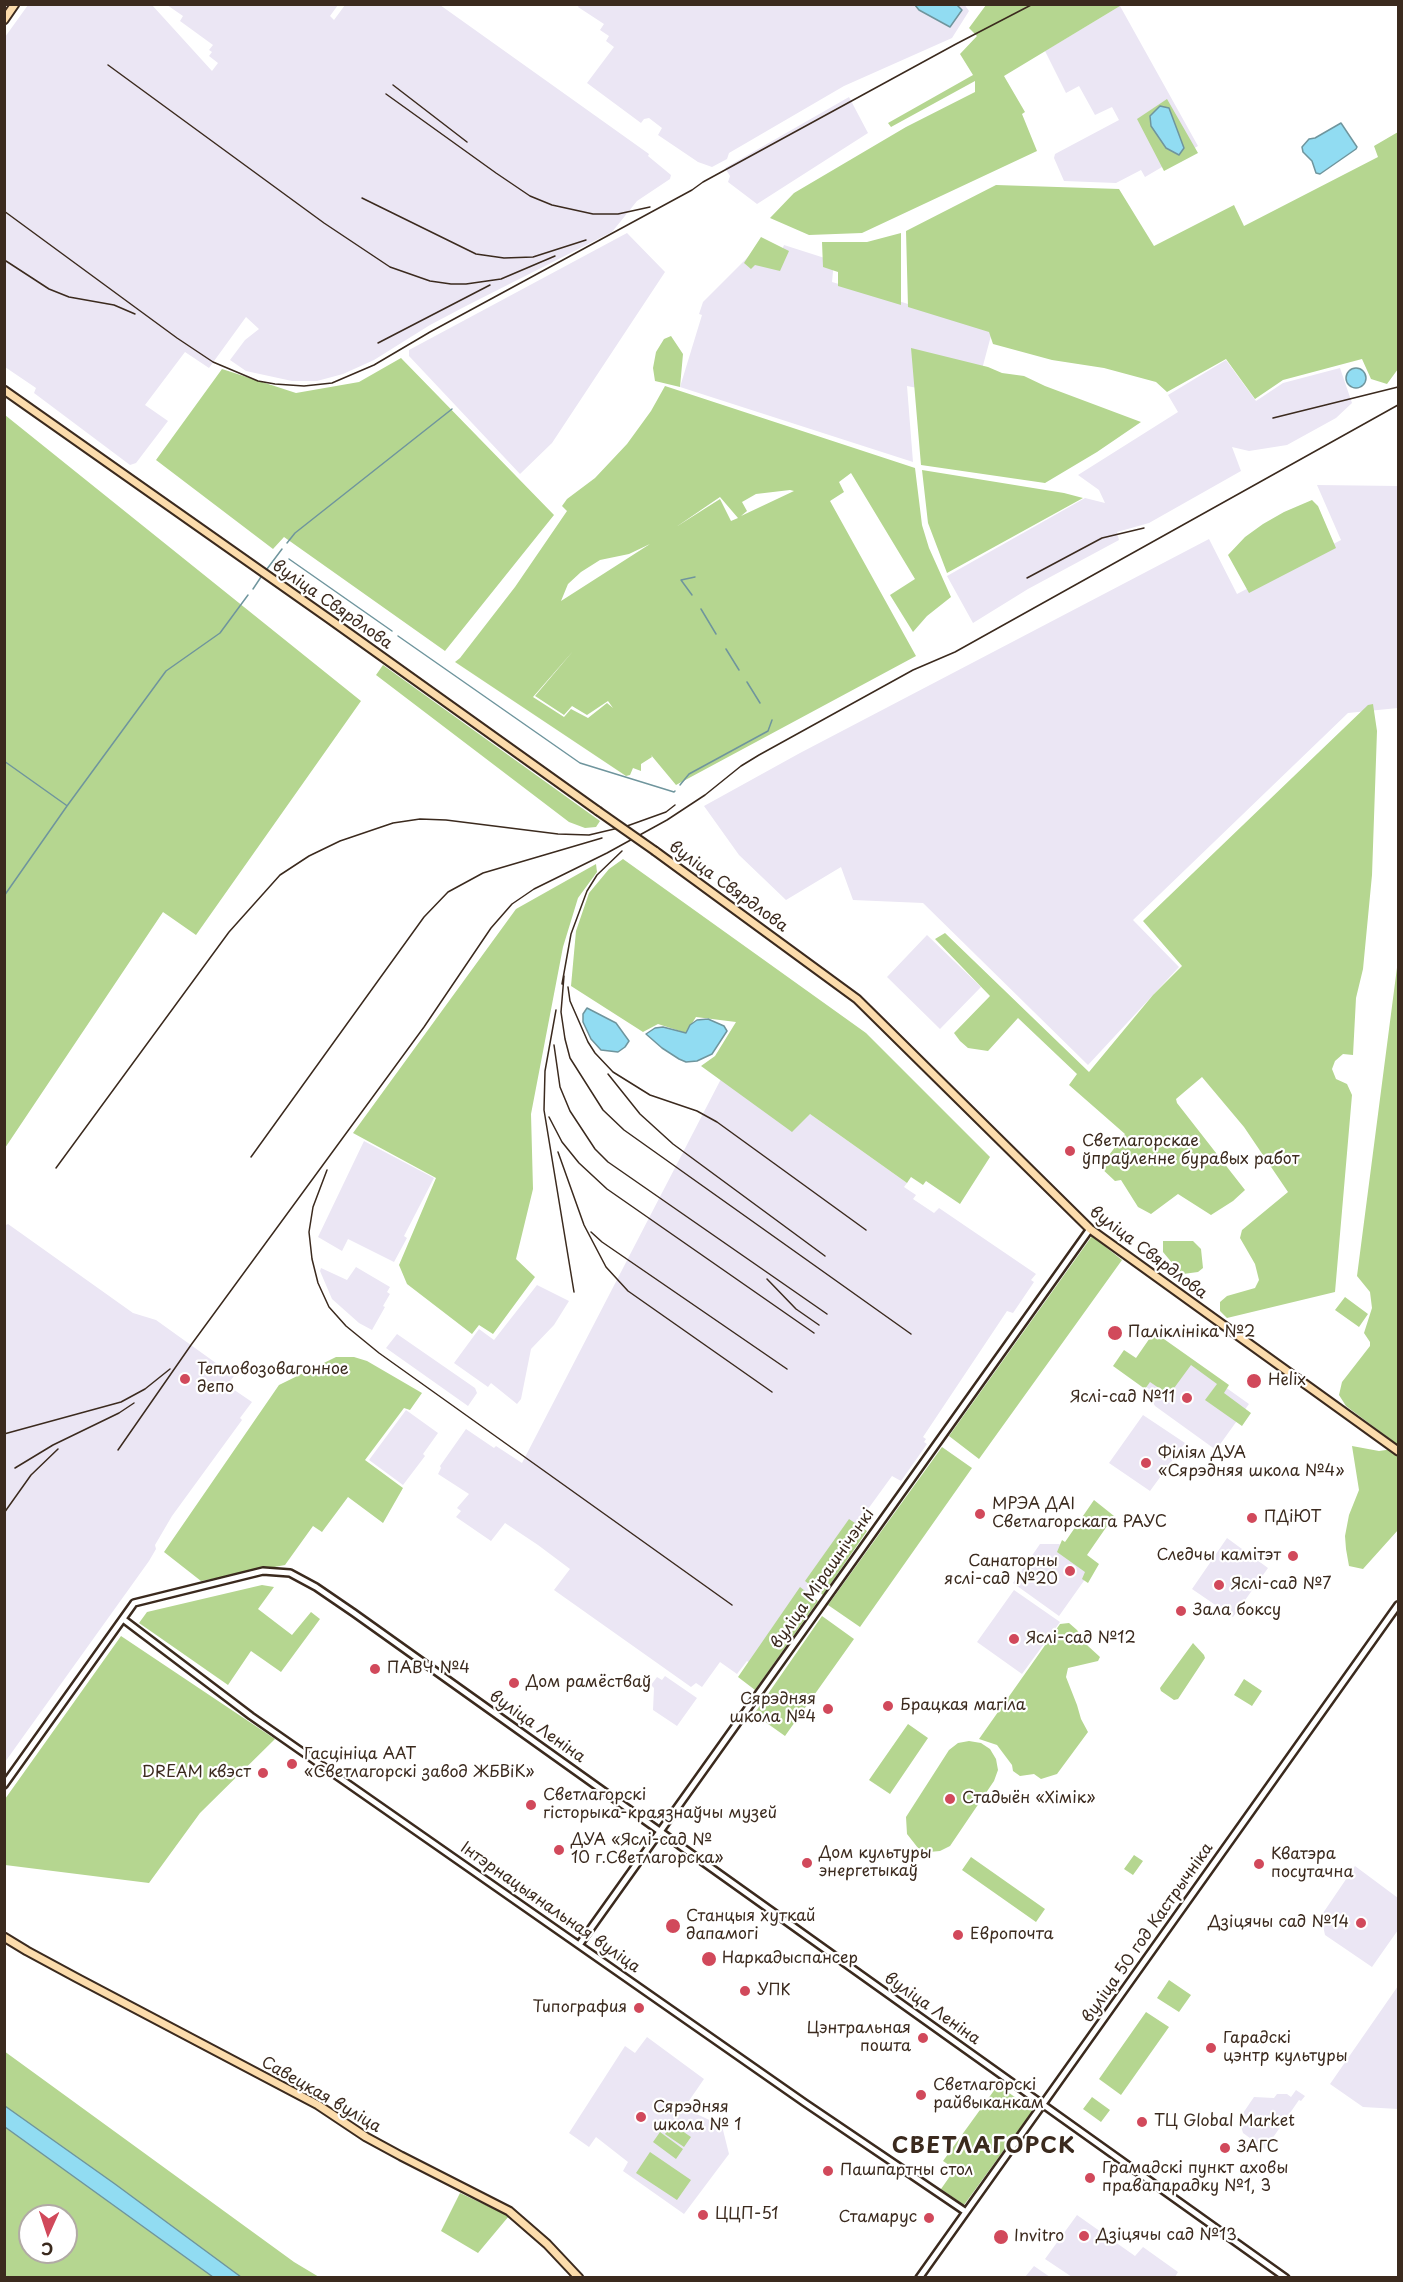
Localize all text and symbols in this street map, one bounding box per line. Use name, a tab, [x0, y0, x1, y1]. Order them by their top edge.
street label: вуліца Свярдлова	[268, 556, 396, 654]
street label: вуліца Свярдлова	[665, 837, 791, 937]
place label: Светлагорскае ўпраўленне буравых работ	[1082, 1132, 1299, 1170]
marker: Светлагорскае ўпраўленне буравых работ	[1063, 1144, 1077, 1158]
street label: вуліца Свярдлова	[1085, 1203, 1211, 1303]
place label: Паліклініка №2	[1128, 1323, 1255, 1343]
marker: Паліклініка №2	[1106, 1324, 1124, 1342]
place label: Тепловозовагонное депо	[197, 1360, 349, 1398]
place label: Helix	[1268, 1371, 1306, 1391]
marker: Тепловозовагонное депо	[178, 1372, 192, 1386]
marker: Helix	[1245, 1372, 1263, 1390]
place label: Яслі-сад №11	[1070, 1388, 1175, 1408]
marker: Яслі-сад №11	[1180, 1391, 1194, 1405]
place label: Філіял ДУА «Сярэдняя школа №4»	[1158, 1444, 1344, 1482]
marker: Філіял ДУА «Сярэдняя школа №4»	[1139, 1456, 1153, 1470]
place label: МРЭА ДАІ Светлагорскага РАУС	[992, 1495, 1167, 1533]
street label: вуліца Мірашнічэнкі	[767, 1505, 879, 1653]
marker: МРЭА ДАІ Светлагорскага РАУС	[973, 1507, 987, 1521]
place label: ПДіЮТ	[1264, 1508, 1322, 1528]
marker: ПДіЮТ	[1245, 1511, 1259, 1525]
place label: Следчы камітэт	[1157, 1546, 1281, 1566]
marker: Следчы камітэт	[1286, 1549, 1300, 1563]
place label: Санаторны яслі-сад №20	[945, 1552, 1058, 1590]
marker: Санаторны яслі-сад №20	[1063, 1564, 1077, 1578]
place label: Яслі-сад №7	[1231, 1575, 1331, 1595]
marker: Яслі-сад №7	[1212, 1578, 1226, 1592]
place label: Зала боксу	[1193, 1601, 1281, 1621]
marker: Зала боксу	[1174, 1604, 1188, 1618]
place label: Яслі-сад №12	[1026, 1629, 1136, 1649]
marker: Яслі-сад №12	[1007, 1632, 1021, 1646]
place label: ПАВЧ №4	[387, 1659, 470, 1679]
marker: ПАВЧ №4	[368, 1662, 382, 1676]
place label: Дом рамёстваў	[526, 1673, 651, 1693]
marker: Дом рамёстваў	[507, 1676, 521, 1690]
street label: вуліца Леніна	[485, 1687, 589, 1767]
place label: Сярэдняя школа №4	[729, 1690, 816, 1728]
place label: Брацкая магіла	[900, 1696, 1026, 1716]
marker: Брацкая магіла	[881, 1699, 895, 1713]
marker: Сярэдняя школа №4	[821, 1702, 835, 1716]
place label: Гасцініца ААТ «Светлагорскі завод ЖБВіК»	[304, 1745, 534, 1783]
marker: Гасцініца ААТ «Светлагорскі завод ЖБВіК»	[285, 1757, 299, 1771]
place label: DREAM квэст	[142, 1763, 251, 1783]
marker: DREAM квэст	[256, 1766, 270, 1780]
place label: Светлагорскі гісторыка-краязнаўчы музей	[543, 1786, 777, 1824]
place label: Стадыён «Хімік»	[962, 1789, 1095, 1809]
marker: Стадыён «Хімік»	[943, 1792, 957, 1806]
marker: Светлагорскі гісторыка-краязнаўчы музей	[524, 1798, 538, 1812]
place label: ДУА «Яслі-сад № 10 г.Светлагорска»	[571, 1831, 723, 1869]
street label: Інтэрнацыянальная вуліца	[457, 1839, 643, 1977]
street label: вуліца 50 год Кастрычніка	[1078, 1839, 1218, 2027]
marker: ДУА «Яслі-сад № 10 г.Светлагорска»	[552, 1843, 566, 1857]
place label: Дом культуры энергетыкаў	[819, 1844, 932, 1882]
place label: Кватэра посутачна	[1271, 1845, 1353, 1883]
marker: Дом культуры энергетыкаў	[800, 1856, 814, 1870]
marker: Кватэра посутачна	[1252, 1857, 1266, 1871]
place label: Станцыя хуткай дапамогі	[686, 1907, 815, 1945]
place label: Дзіцячы сад №14	[1208, 1913, 1349, 1933]
marker: Дзіцячы сад №14	[1354, 1916, 1368, 1930]
marker: Станцыя хуткай дапамогі	[664, 1917, 682, 1935]
place label: Европочта	[970, 1925, 1053, 1945]
marker: Европочта	[951, 1928, 965, 1942]
place label: Наркадыспансер	[722, 1949, 858, 1969]
marker: Наркадыспансер	[700, 1950, 718, 1968]
street label: вуліца Леніна	[880, 1969, 984, 2049]
place label: УПК	[757, 1981, 791, 2001]
marker: УПК	[738, 1984, 752, 1998]
place label: Типография	[532, 1998, 627, 2018]
marker: Типография	[632, 2001, 646, 2015]
place label: Цэнтральная пошта	[806, 2019, 911, 2057]
place label: Гарадскі цэнтр культуры	[1223, 2029, 1348, 2067]
marker: Цэнтральная пошта	[916, 2031, 930, 2045]
marker: Гарадскі цэнтр культуры	[1204, 2041, 1218, 2055]
street label: Савецкая вуліца	[258, 2053, 384, 2137]
place label: Светлагорскі райвыканкам	[933, 2076, 1044, 2114]
marker: Светлагорскі райвыканкам	[914, 2088, 928, 2102]
place label: Сярэдняя школа № 1	[653, 2098, 741, 2136]
marker: Сярэдняя школа № 1	[634, 2110, 648, 2124]
place label: ТЦ Global Market	[1154, 2112, 1295, 2132]
marker: ТЦ Global Market	[1135, 2115, 1149, 2129]
district label: СВЕТЛАГОРСК	[893, 2134, 1075, 2160]
place label: ЗАГС	[1237, 2138, 1279, 2158]
marker: ЗАГС	[1218, 2141, 1232, 2155]
place label: Грамадскі пункт аховы правапарадку №1, 3	[1102, 2159, 1288, 2197]
place label: Пашпартны стол	[840, 2161, 973, 2181]
marker: Пашпартны стол	[821, 2164, 835, 2178]
marker: Грамадскі пункт аховы правапарадку №1, 3	[1083, 2171, 1097, 2185]
north arrow	[18, 2204, 78, 2264]
place label: ЦЦП-51	[715, 2205, 779, 2225]
marker: ЦЦП-51	[696, 2208, 710, 2222]
place label: Стамарус	[839, 2208, 917, 2228]
marker: Стамарус	[922, 2211, 936, 2225]
place label: Дзіцячы сад №13	[1096, 2226, 1237, 2246]
place label: Invitro	[1014, 2227, 1064, 2247]
marker: Invitro	[992, 2228, 1010, 2246]
marker: Дзіцячы сад №13	[1077, 2229, 1091, 2243]
text: С	[41, 2238, 54, 2262]

